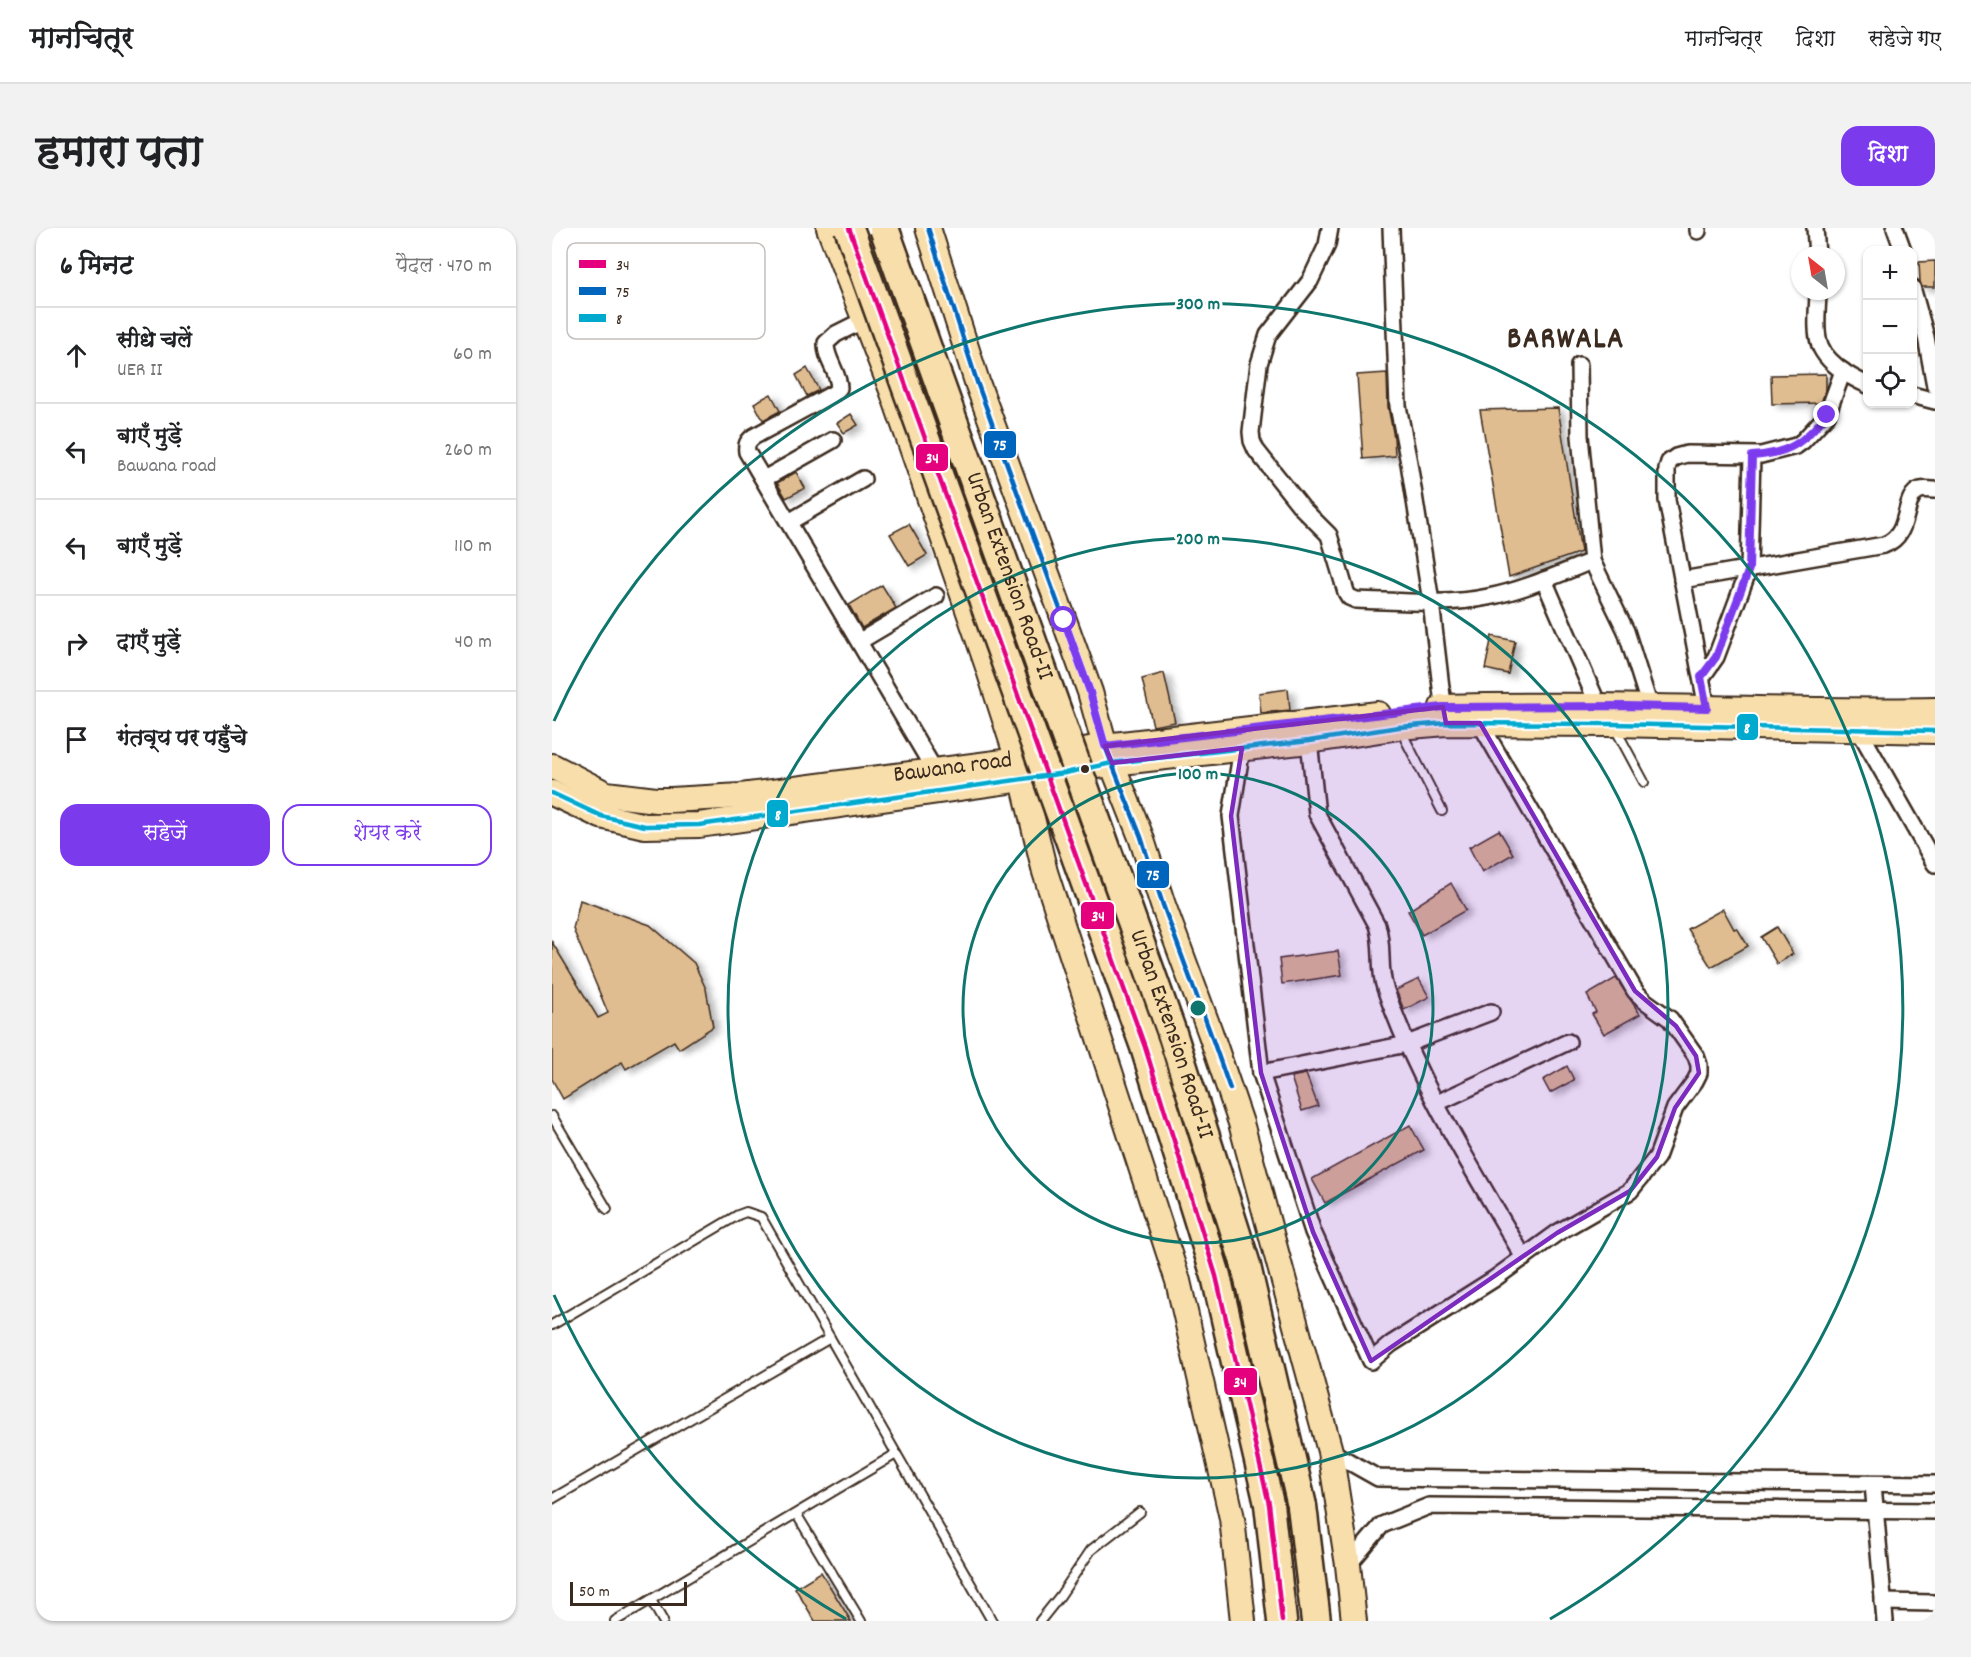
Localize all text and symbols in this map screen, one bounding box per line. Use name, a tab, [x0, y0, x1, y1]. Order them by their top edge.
text: मानचित्र	[30, 21, 133, 61]
text: मानचित्र	[1685, 26, 1762, 56]
text: दिशा	[1795, 26, 1835, 56]
text: सहेजे गए	[1868, 26, 1941, 56]
text: हमारा पता	[36, 126, 203, 186]
button: दिशा	[1841, 126, 1935, 186]
legend	[567, 243, 765, 339]
north arrow	[1791, 246, 1845, 300]
map controls	[1863, 246, 1917, 408]
button: +	[1863, 246, 1917, 300]
text: 6 मिनट	[60, 249, 133, 286]
text: पैदल · 470 m	[396, 253, 492, 281]
text: 34	[616, 255, 630, 278]
text: 75	[616, 282, 630, 305]
text: 300 m	[1176, 293, 1220, 318]
button: −	[1863, 300, 1917, 354]
text: 8	[616, 309, 622, 332]
district label: BARWALA	[1507, 320, 1625, 363]
text: सीधे चलें	[117, 326, 192, 357]
icon: ahead	[60, 339, 93, 372]
text: 60 m	[453, 341, 492, 369]
button: locate	[1863, 354, 1917, 408]
text: UER II	[117, 357, 162, 385]
route end	[1813, 401, 1839, 427]
text: बाएँ मुड़ें	[117, 422, 182, 453]
line badge: 75	[983, 430, 1017, 459]
icon: left	[60, 435, 93, 468]
text: 75	[993, 435, 1007, 458]
text: 260 m	[444, 437, 492, 465]
line badge: 34	[915, 443, 949, 472]
text: 34	[925, 448, 939, 471]
text: Bawana road	[117, 453, 216, 481]
street label: Urban Extension Road-II	[956, 468, 1062, 686]
text: 200 m	[1176, 528, 1220, 553]
icon: left	[60, 531, 93, 564]
text: बाएँ मुड़ें	[117, 532, 182, 563]
text: 110 m	[454, 533, 492, 561]
route start	[1050, 606, 1076, 632]
icon: right	[60, 627, 93, 660]
text: दाएँ मुड़ें	[117, 628, 181, 659]
text: 40 m	[454, 629, 492, 657]
line badge: 8	[1736, 713, 1759, 741]
text: 8	[1744, 718, 1751, 741]
icon: arrive	[60, 723, 93, 756]
text: गंतव्य पर पहुँचे	[117, 724, 247, 755]
street label: Bawana road	[892, 744, 1014, 793]
unlabelled marker	[1079, 763, 1091, 775]
text: 100 m	[1178, 763, 1218, 788]
line badge: 8	[766, 799, 789, 828]
button: सहेजें	[60, 804, 270, 866]
button: शेयर करें	[282, 804, 492, 866]
text: 8	[775, 805, 782, 828]
line badge: 75	[1136, 860, 1170, 889]
text: 75	[1146, 865, 1160, 888]
line badge: 34	[1080, 901, 1115, 930]
text: 34	[1091, 906, 1105, 929]
street label: Urban Extension Road-II	[1119, 925, 1222, 1144]
centre of rings	[1188, 998, 1208, 1018]
line badge: 34	[1223, 1367, 1258, 1396]
text: 34	[1233, 1372, 1247, 1395]
scale bar	[570, 1579, 687, 1606]
text: 50 m	[579, 1581, 610, 1604]

